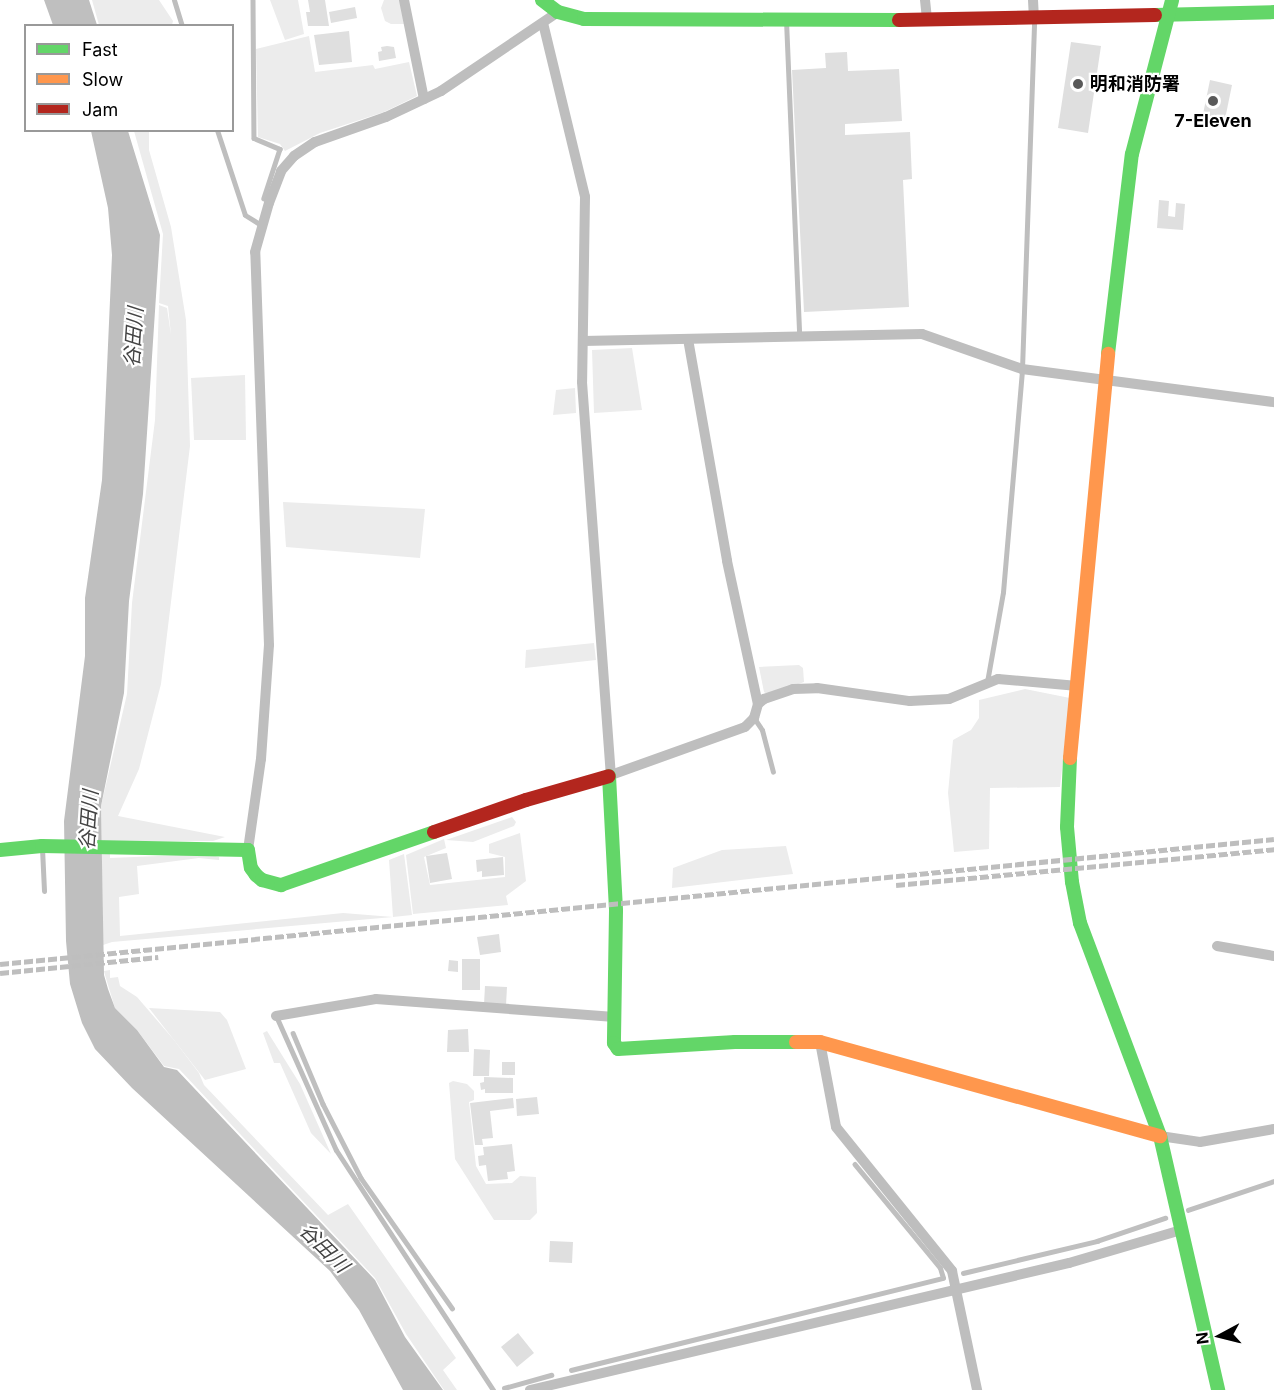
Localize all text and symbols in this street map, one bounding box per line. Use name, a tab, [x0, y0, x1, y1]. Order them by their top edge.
legend	[24, 24, 234, 132]
text: Fast	[82, 39, 118, 60]
text: Slow	[82, 69, 123, 90]
place label: 明和消防署	[1090, 73, 1180, 95]
marker: 明和消防署	[1071, 77, 1085, 91]
marker: 7-Eleven	[1206, 94, 1220, 108]
text: Jam	[82, 99, 118, 120]
place label: 7-Eleven	[1174, 110, 1252, 132]
water label: 谷田川	[120, 306, 148, 368]
water label: 谷田川	[75, 789, 103, 851]
water label: 谷田川	[294, 1218, 354, 1278]
north arrow	[1190, 1306, 1250, 1366]
text: N	[1191, 1331, 1213, 1345]

